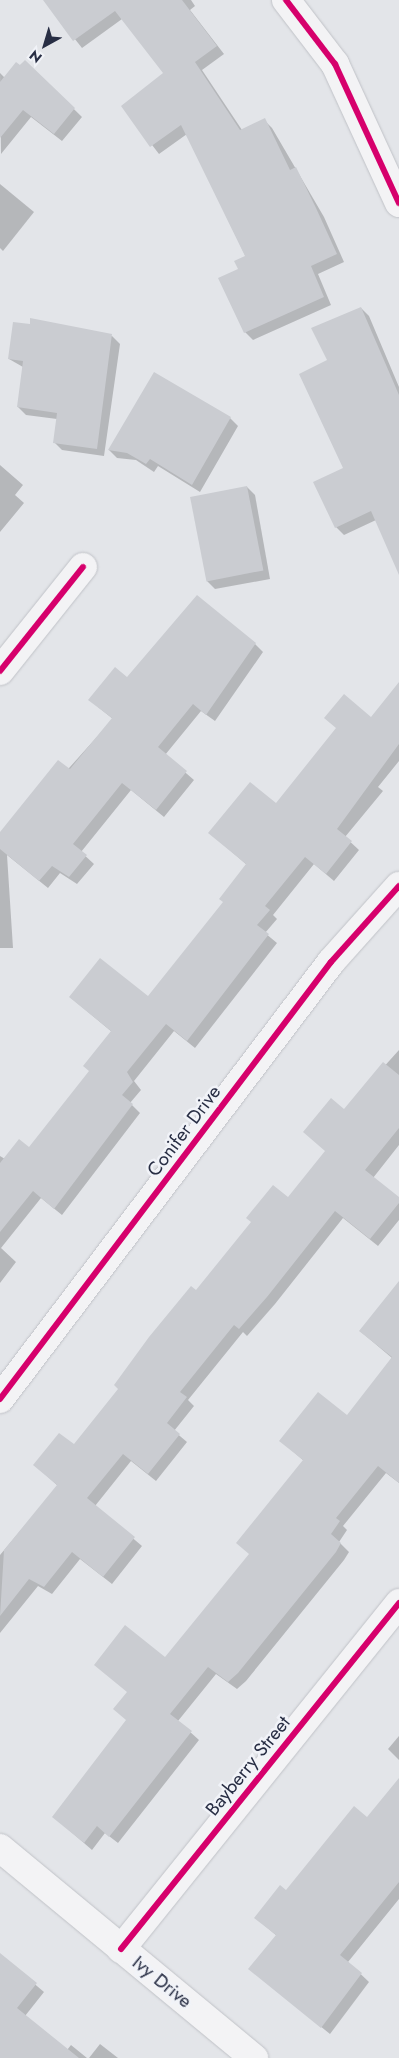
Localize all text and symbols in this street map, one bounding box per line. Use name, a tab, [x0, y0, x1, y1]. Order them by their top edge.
north arrow	[20, 20, 70, 70]
text: N	[25, 45, 46, 68]
street label: Conifer Drive	[142, 1081, 226, 1181]
street label: Bayberry Street	[201, 1712, 295, 1820]
street label: Ivy Drive	[128, 1951, 196, 2013]

